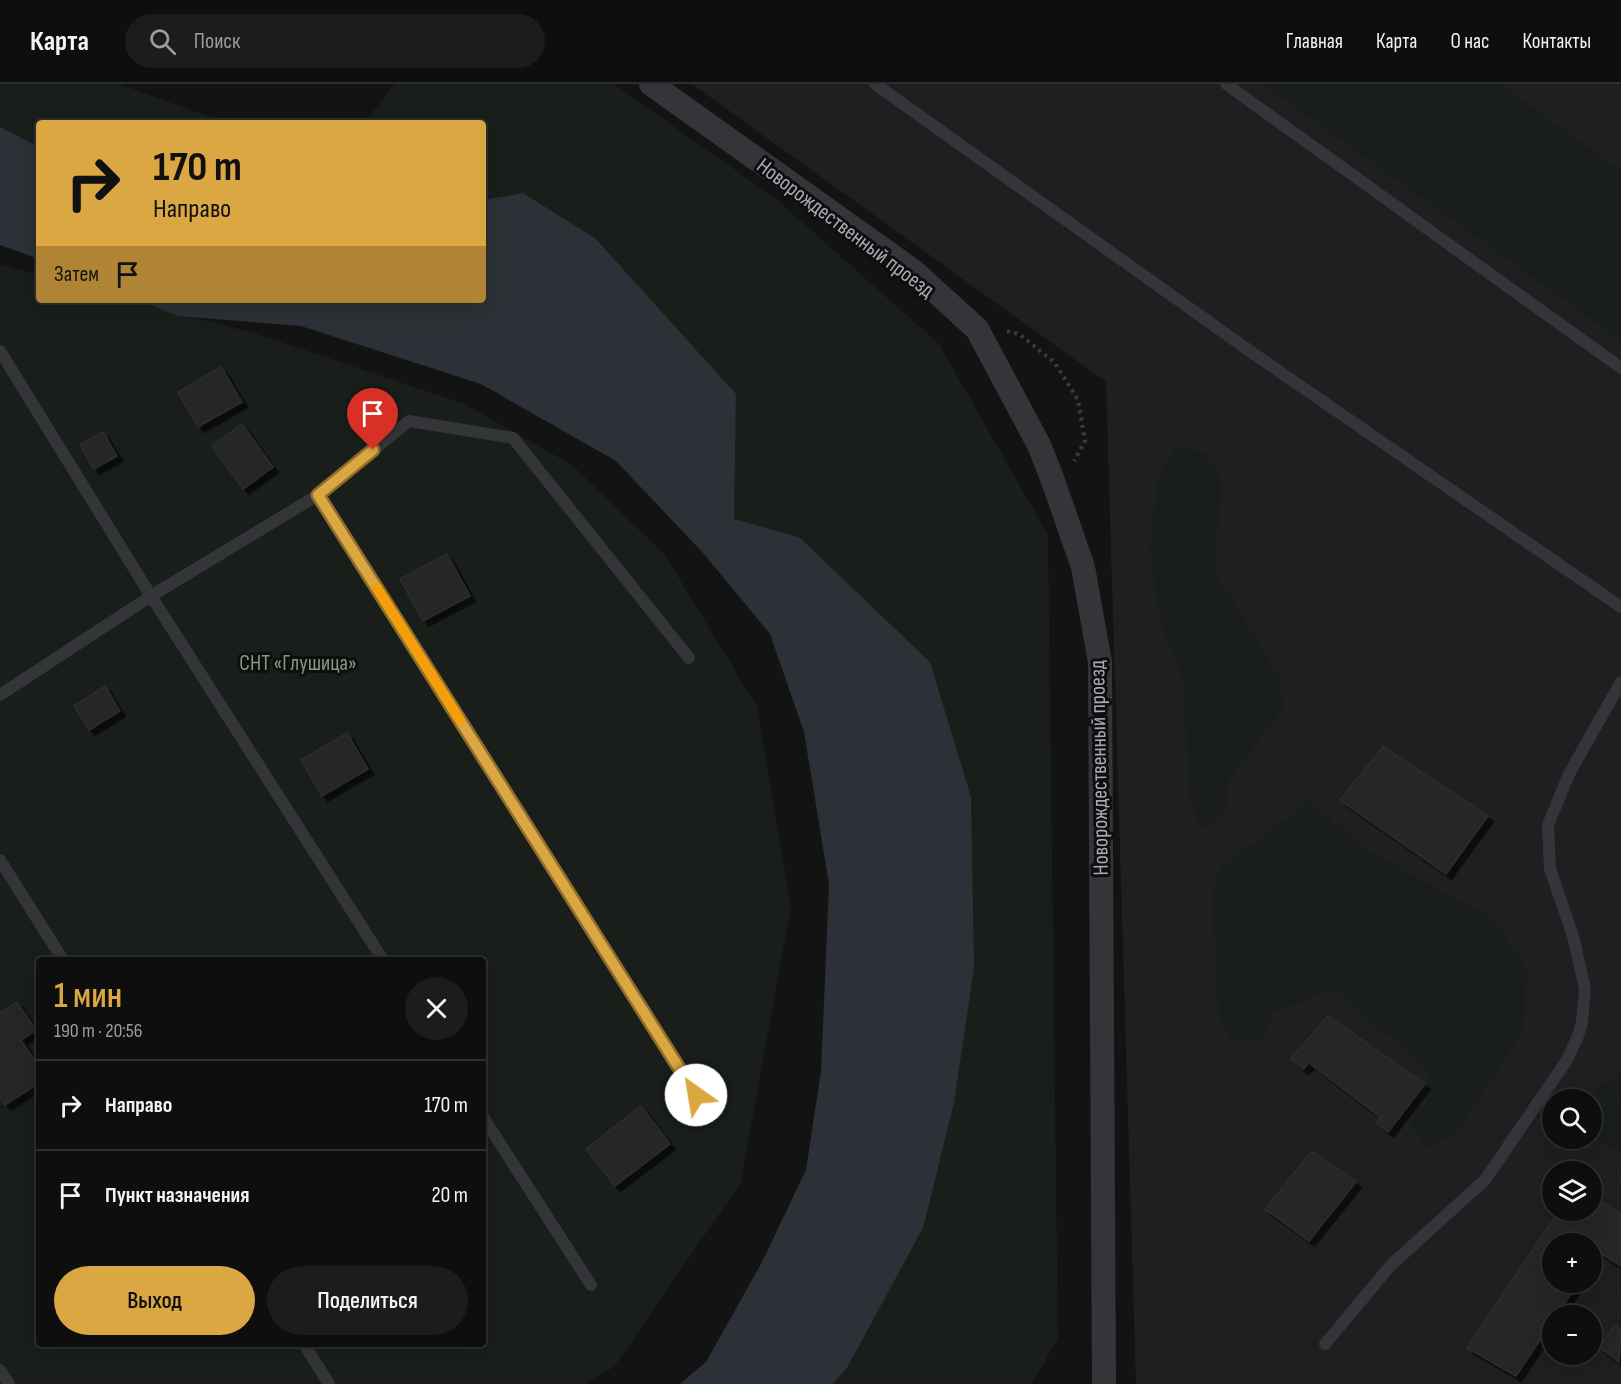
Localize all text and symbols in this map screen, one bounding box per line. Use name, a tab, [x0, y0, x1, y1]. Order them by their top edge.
search box	[125, 14, 545, 68]
text: Карта	[30, 25, 89, 58]
icon: search	[146, 25, 179, 58]
text: Поиск	[194, 28, 240, 55]
text: Главная	[1286, 29, 1343, 54]
text: Карта	[1376, 29, 1417, 54]
text: О нас	[1450, 29, 1489, 54]
text: Контакты	[1522, 29, 1591, 54]
text: 170 m	[153, 142, 242, 193]
icon: right	[54, 144, 132, 222]
street label: Новорождественный проезд	[751, 153, 939, 304]
text: Направо	[153, 193, 231, 225]
icon: arrive	[111, 258, 144, 291]
text: Затем	[54, 261, 99, 288]
pin	[347, 388, 398, 450]
icon: arrive	[356, 397, 389, 430]
park label: СНТ «Глушица»	[239, 650, 357, 677]
street label: Новорождественный проезд	[1084, 660, 1115, 876]
text: 1 мин	[54, 975, 122, 1018]
button: close	[405, 977, 468, 1040]
text: 190 m · 20:56	[54, 1019, 143, 1043]
position arrow	[664, 1063, 728, 1127]
icon: right	[54, 1089, 87, 1122]
map controls	[1542, 1089, 1602, 1365]
button: search	[1542, 1089, 1602, 1149]
text: Направо	[105, 1092, 172, 1119]
text: 170 m	[424, 1092, 468, 1119]
button: layers	[1542, 1161, 1602, 1221]
icon: arrive	[54, 1179, 87, 1212]
text: Пункт назначения	[105, 1182, 249, 1209]
text: 20 m	[432, 1182, 468, 1209]
button: +	[1542, 1233, 1602, 1293]
button: Выход	[54, 1266, 255, 1335]
button: Поделиться	[267, 1266, 468, 1335]
button: −	[1542, 1305, 1602, 1365]

